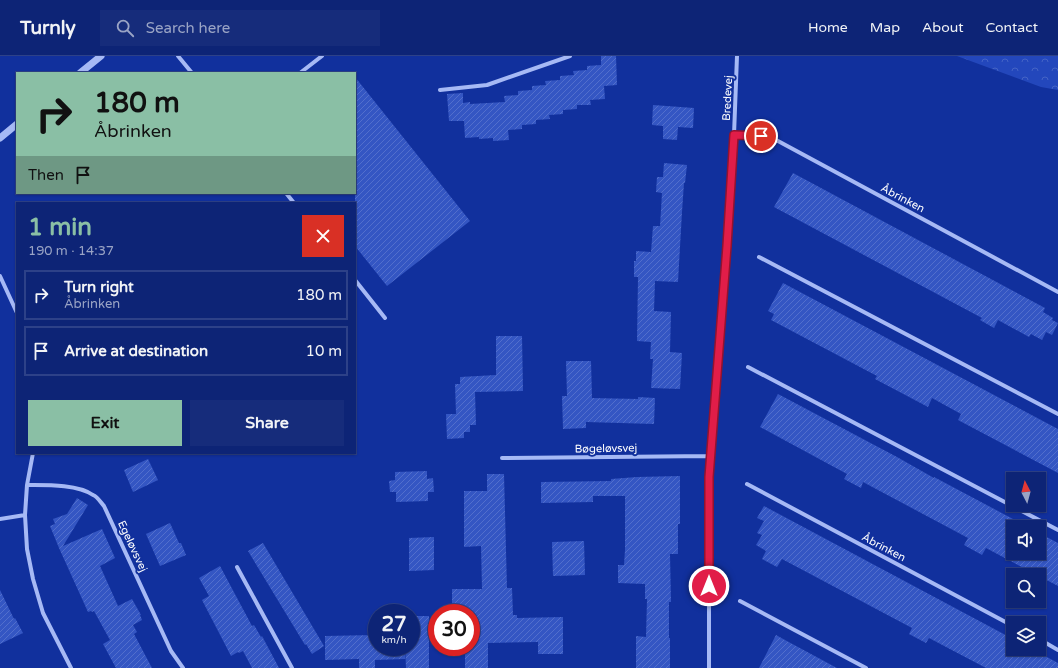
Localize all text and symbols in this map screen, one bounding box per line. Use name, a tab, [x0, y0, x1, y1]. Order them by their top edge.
search box	[100, 10, 380, 46]
text: Turnly	[20, 17, 76, 39]
icon: search	[114, 17, 136, 39]
text: Search here	[146, 19, 230, 37]
text: Home	[808, 19, 848, 36]
text: Map	[870, 19, 900, 36]
text: About	[922, 19, 964, 36]
text: Contact	[986, 19, 1038, 36]
street label: Bredevej	[720, 75, 735, 121]
text: 180 m	[94, 86, 180, 120]
icon: right	[28, 88, 80, 140]
pin	[744, 119, 778, 153]
text: Åbrinken	[94, 120, 172, 142]
icon: arrive	[750, 125, 772, 147]
icon: arrive	[72, 164, 94, 186]
text: Then	[28, 166, 64, 184]
street label: Åbrinken	[879, 181, 927, 215]
text: 1 min	[28, 213, 92, 242]
button: close	[302, 215, 344, 257]
text: 190 m · 14:37	[28, 243, 114, 259]
text: Turn right	[64, 278, 134, 296]
icon: right	[30, 284, 52, 306]
text: 180 m	[296, 286, 342, 304]
text: Åbrinken	[64, 296, 120, 312]
icon: arrive	[30, 340, 52, 362]
text: Arrive at destination	[64, 342, 208, 360]
text: 10 m	[305, 342, 342, 360]
button: Exit	[28, 400, 182, 446]
button: Share	[190, 400, 344, 446]
street label: Bøgeløvsvej	[575, 441, 638, 456]
north arrow	[1006, 472, 1046, 512]
map controls	[1006, 472, 1046, 656]
street label: Egeløvsvej	[115, 518, 150, 574]
button: sound	[1006, 520, 1046, 560]
street label: Åbrinken	[860, 530, 908, 564]
position arrow	[688, 565, 730, 607]
button: search	[1006, 568, 1046, 608]
speed limit sign: 30	[428, 604, 480, 656]
text: 27	[381, 613, 407, 637]
button: layers	[1006, 616, 1046, 656]
text: km/h	[381, 634, 407, 646]

